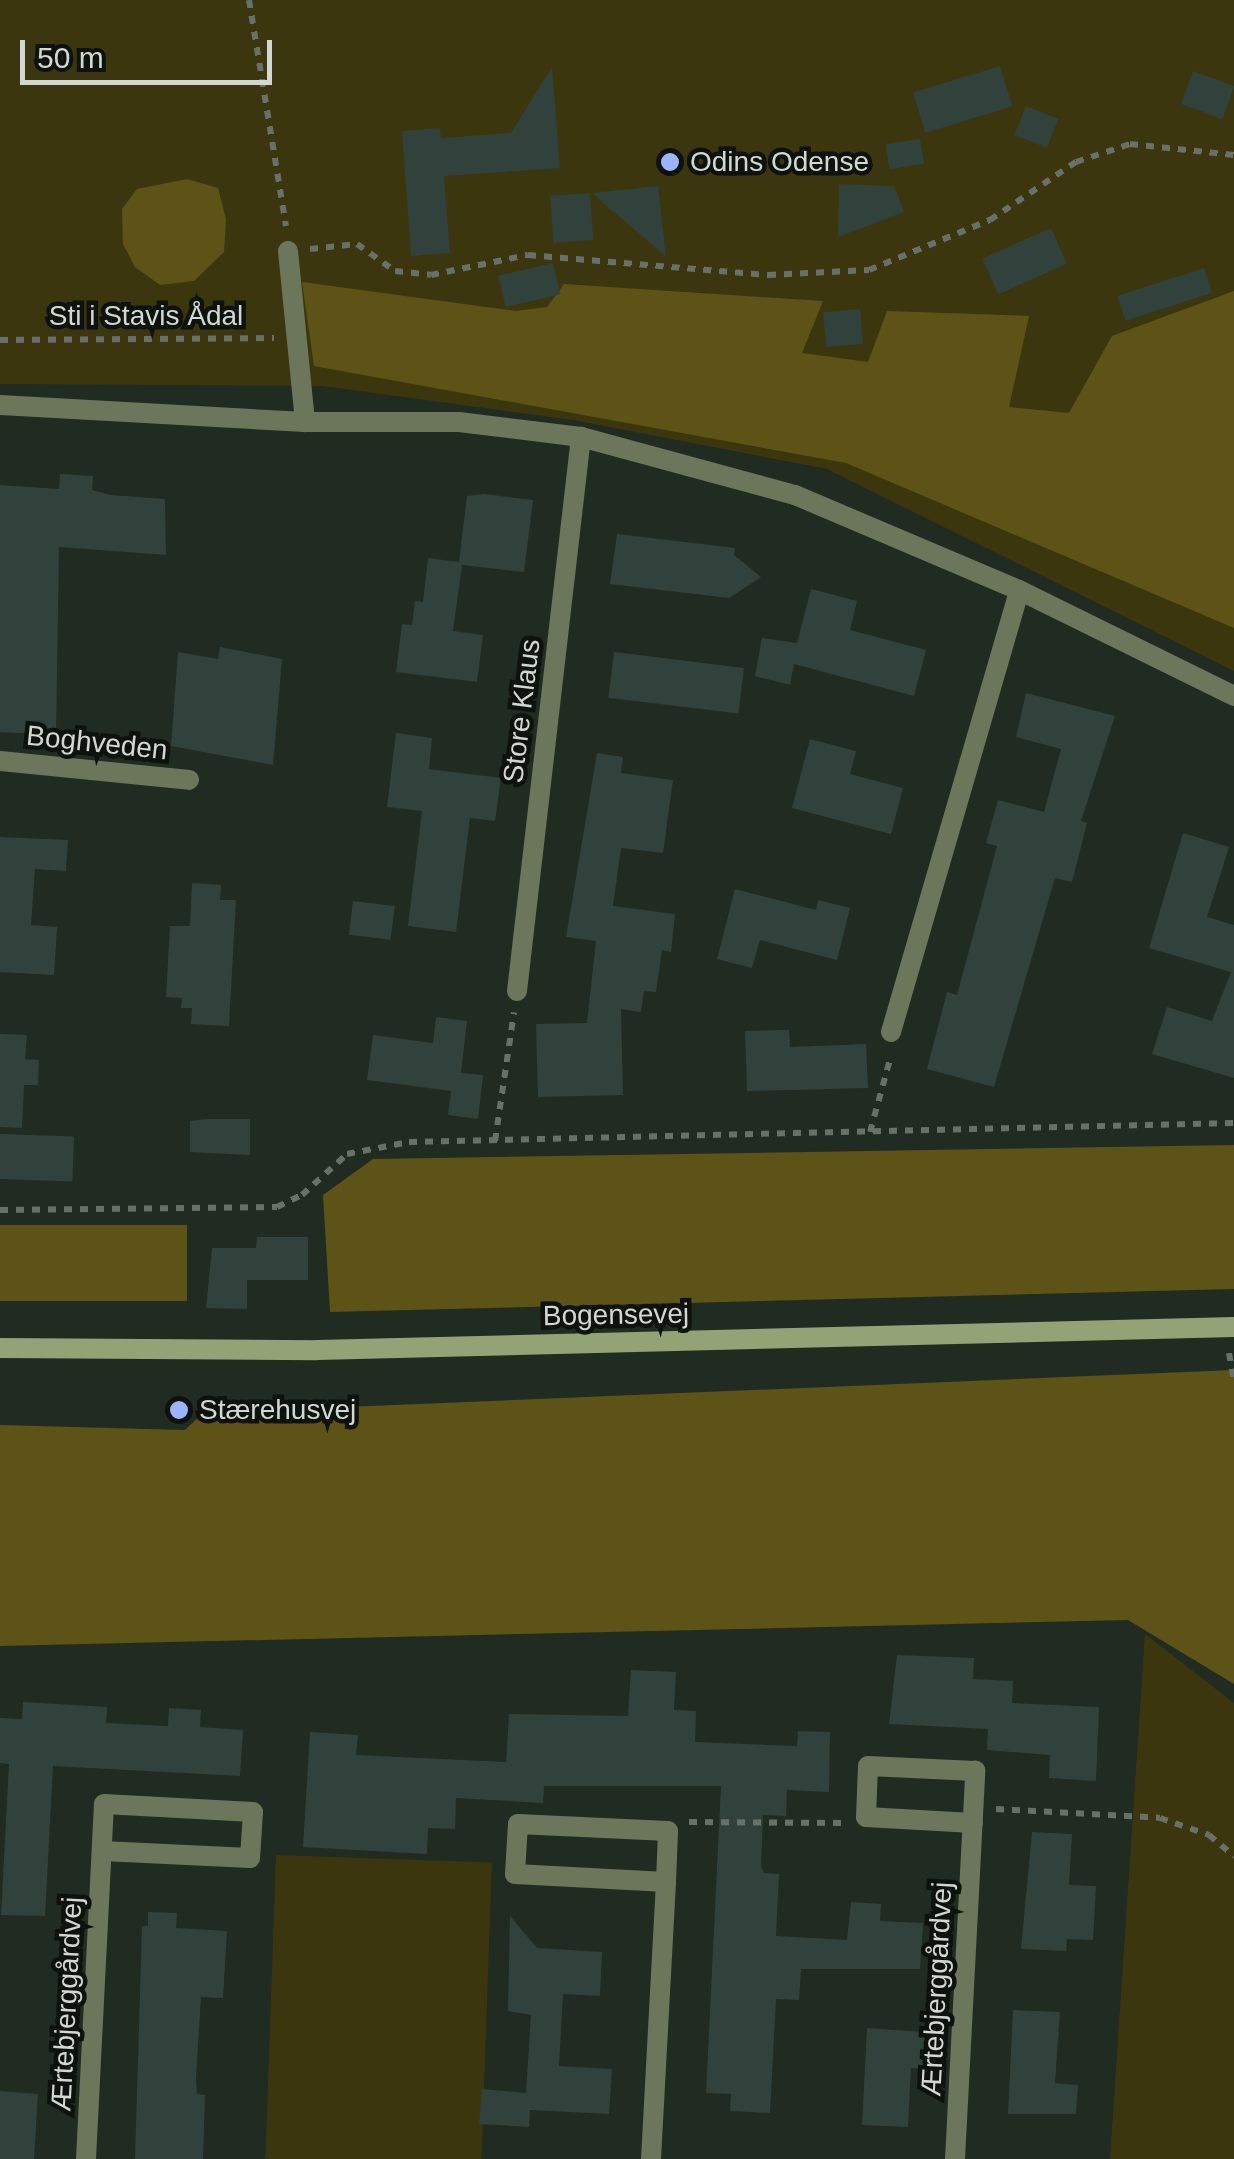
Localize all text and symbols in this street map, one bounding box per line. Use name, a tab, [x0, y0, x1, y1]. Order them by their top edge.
scale bar	[25, 20, 278, 82]
text: 50 m	[37, 41, 104, 74]
place label: Odins Odense	[690, 145, 869, 179]
marker: Odins Odense	[659, 151, 681, 173]
street label: Sti i Stavis Ådal	[49, 299, 243, 333]
street label: Store Klaus	[497, 637, 547, 785]
street label: Boghveden	[25, 719, 169, 767]
street label: Bogensevej	[543, 1297, 689, 1333]
place label: Stærehusvej	[199, 1393, 356, 1427]
marker: Stærehusvej	[168, 1399, 190, 1421]
street label: Ærtebjerggårdvej	[915, 1881, 959, 2097]
street label: Ærtebjerggårdvej	[45, 1896, 89, 2112]

